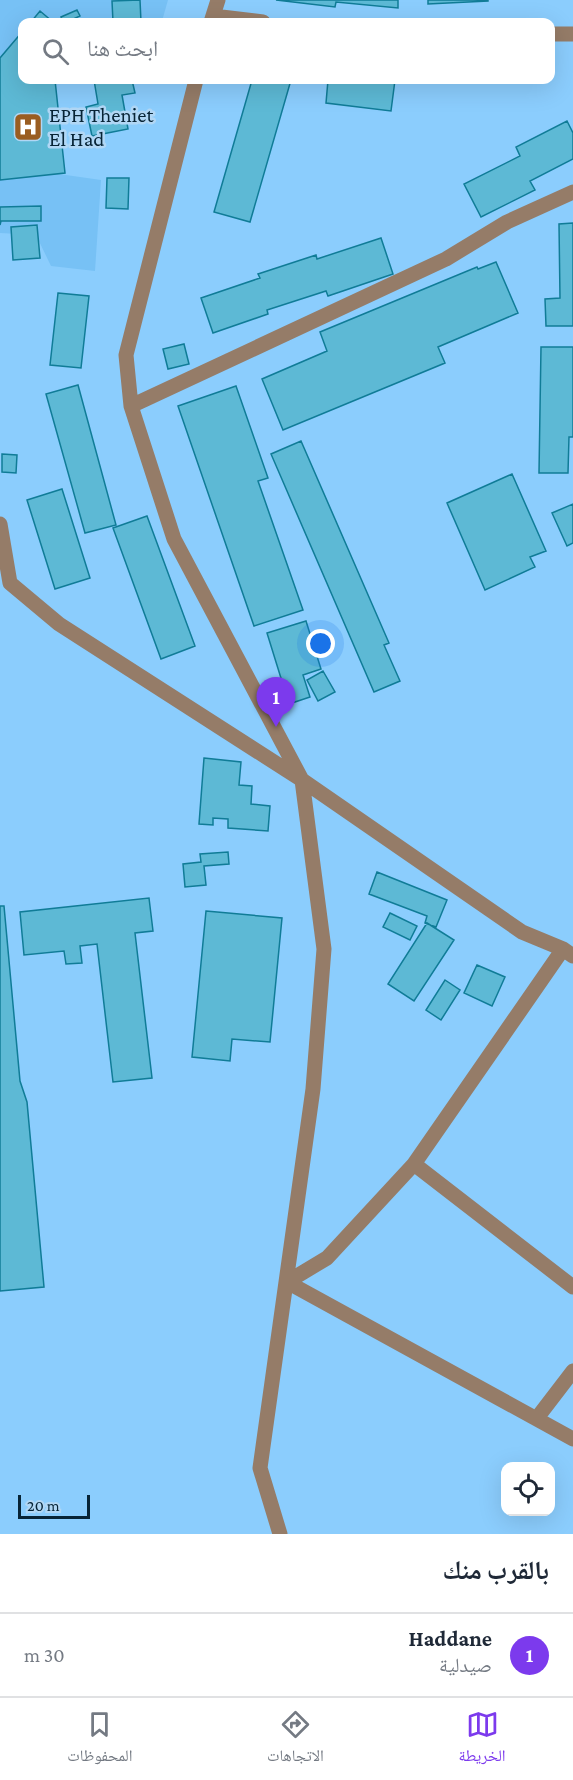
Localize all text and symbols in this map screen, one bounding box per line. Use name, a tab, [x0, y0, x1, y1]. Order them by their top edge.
search box	[18, 18, 555, 84]
icon: search	[39, 35, 72, 68]
text: ابحث هنا	[87, 36, 158, 61]
place label: EPH Theniet El Had	[49, 103, 155, 151]
hospital icon: EPH Theniet El Had	[12, 111, 44, 143]
your location	[306, 629, 335, 658]
pin: 1	[256, 678, 296, 727]
map controls	[501, 1462, 555, 1516]
button: locate	[501, 1462, 555, 1516]
scale bar	[18, 1492, 90, 1520]
text: 20 m	[27, 1497, 60, 1514]
text: بالقرب منك	[443, 1556, 549, 1585]
text: Haddane	[409, 1626, 492, 1651]
text: 30 m	[24, 1644, 65, 1666]
text: 1	[526, 1644, 533, 1666]
text: صيدلية	[439, 1654, 492, 1676]
tab: المحفوظات	[67, 1708, 132, 1771]
tab: الاتجاهات	[267, 1708, 324, 1771]
tab: الخريطة	[459, 1708, 506, 1771]

